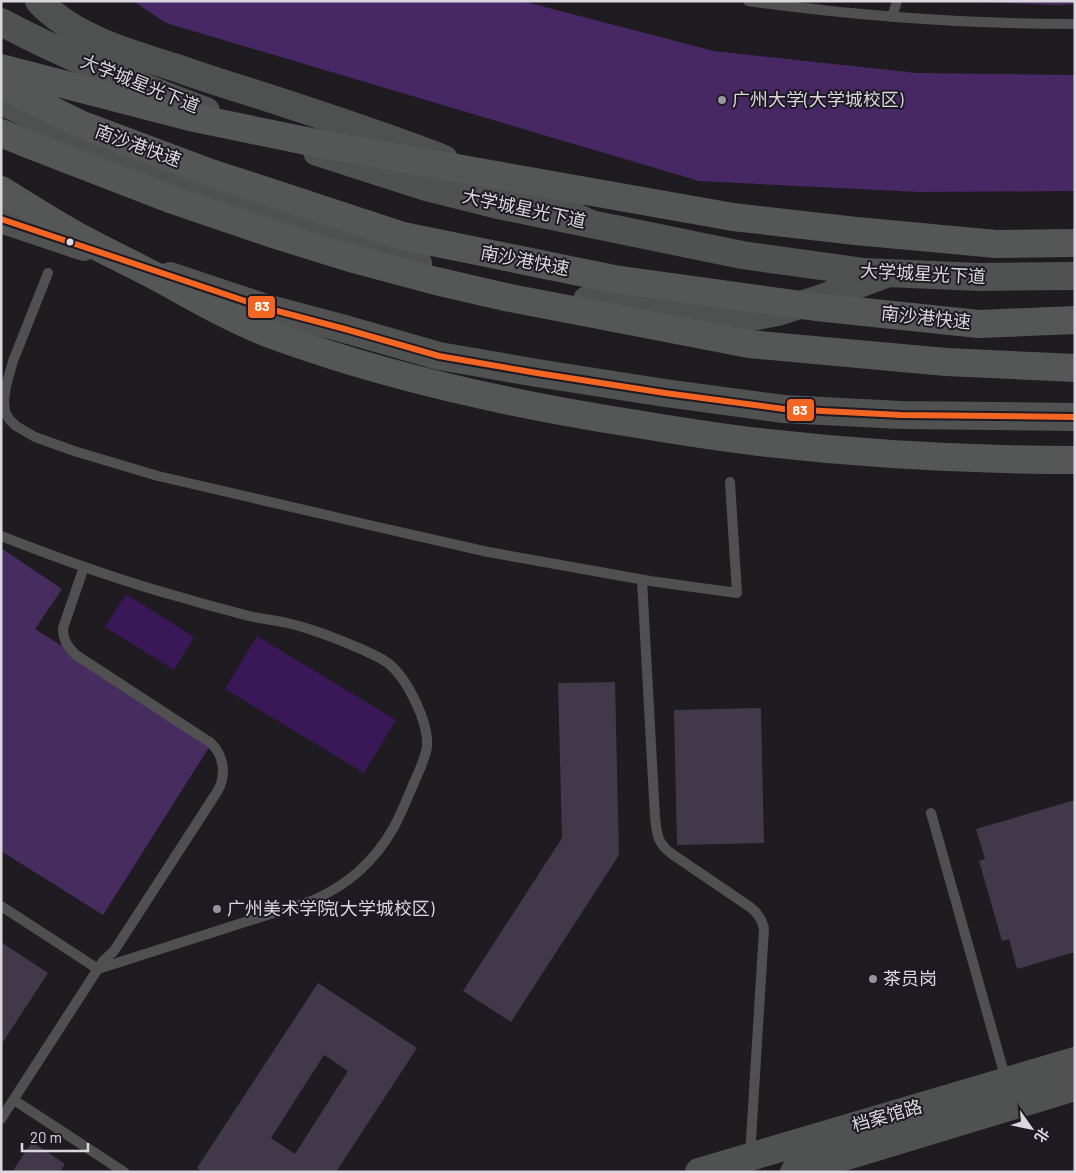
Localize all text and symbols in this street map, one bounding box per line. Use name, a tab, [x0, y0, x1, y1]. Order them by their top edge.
street label: 大学城星光下道	[78, 49, 203, 117]
place label: 广州大学(大学城校区)	[732, 88, 904, 110]
marker: 广州大学(大学城校区)	[716, 94, 728, 106]
street label: 南沙港快速	[92, 119, 184, 171]
street label: 大学城星光下道	[460, 184, 588, 232]
unlabelled marker	[65, 237, 75, 247]
street label: 南沙港快速	[479, 241, 571, 279]
street label: 大学城星光下道	[860, 259, 987, 287]
line badge: 83	[247, 295, 276, 319]
text: 83	[254, 297, 270, 314]
street label: 南沙港快速	[880, 301, 972, 333]
line badge: 83	[786, 398, 815, 422]
text: 83	[792, 401, 808, 418]
place label: 广州美术学院(大学城校区)	[227, 897, 435, 919]
marker: 广州美术学院(大学城校区)	[211, 903, 223, 915]
place label: 茶员岗	[883, 967, 937, 989]
marker: 茶员岗	[867, 973, 879, 985]
street label: 档案馆路	[849, 1095, 924, 1136]
north arrow	[1006, 1103, 1056, 1153]
scale bar	[22, 1120, 89, 1152]
text: 北	[1031, 1125, 1053, 1146]
text: 20 m	[30, 1128, 62, 1146]

